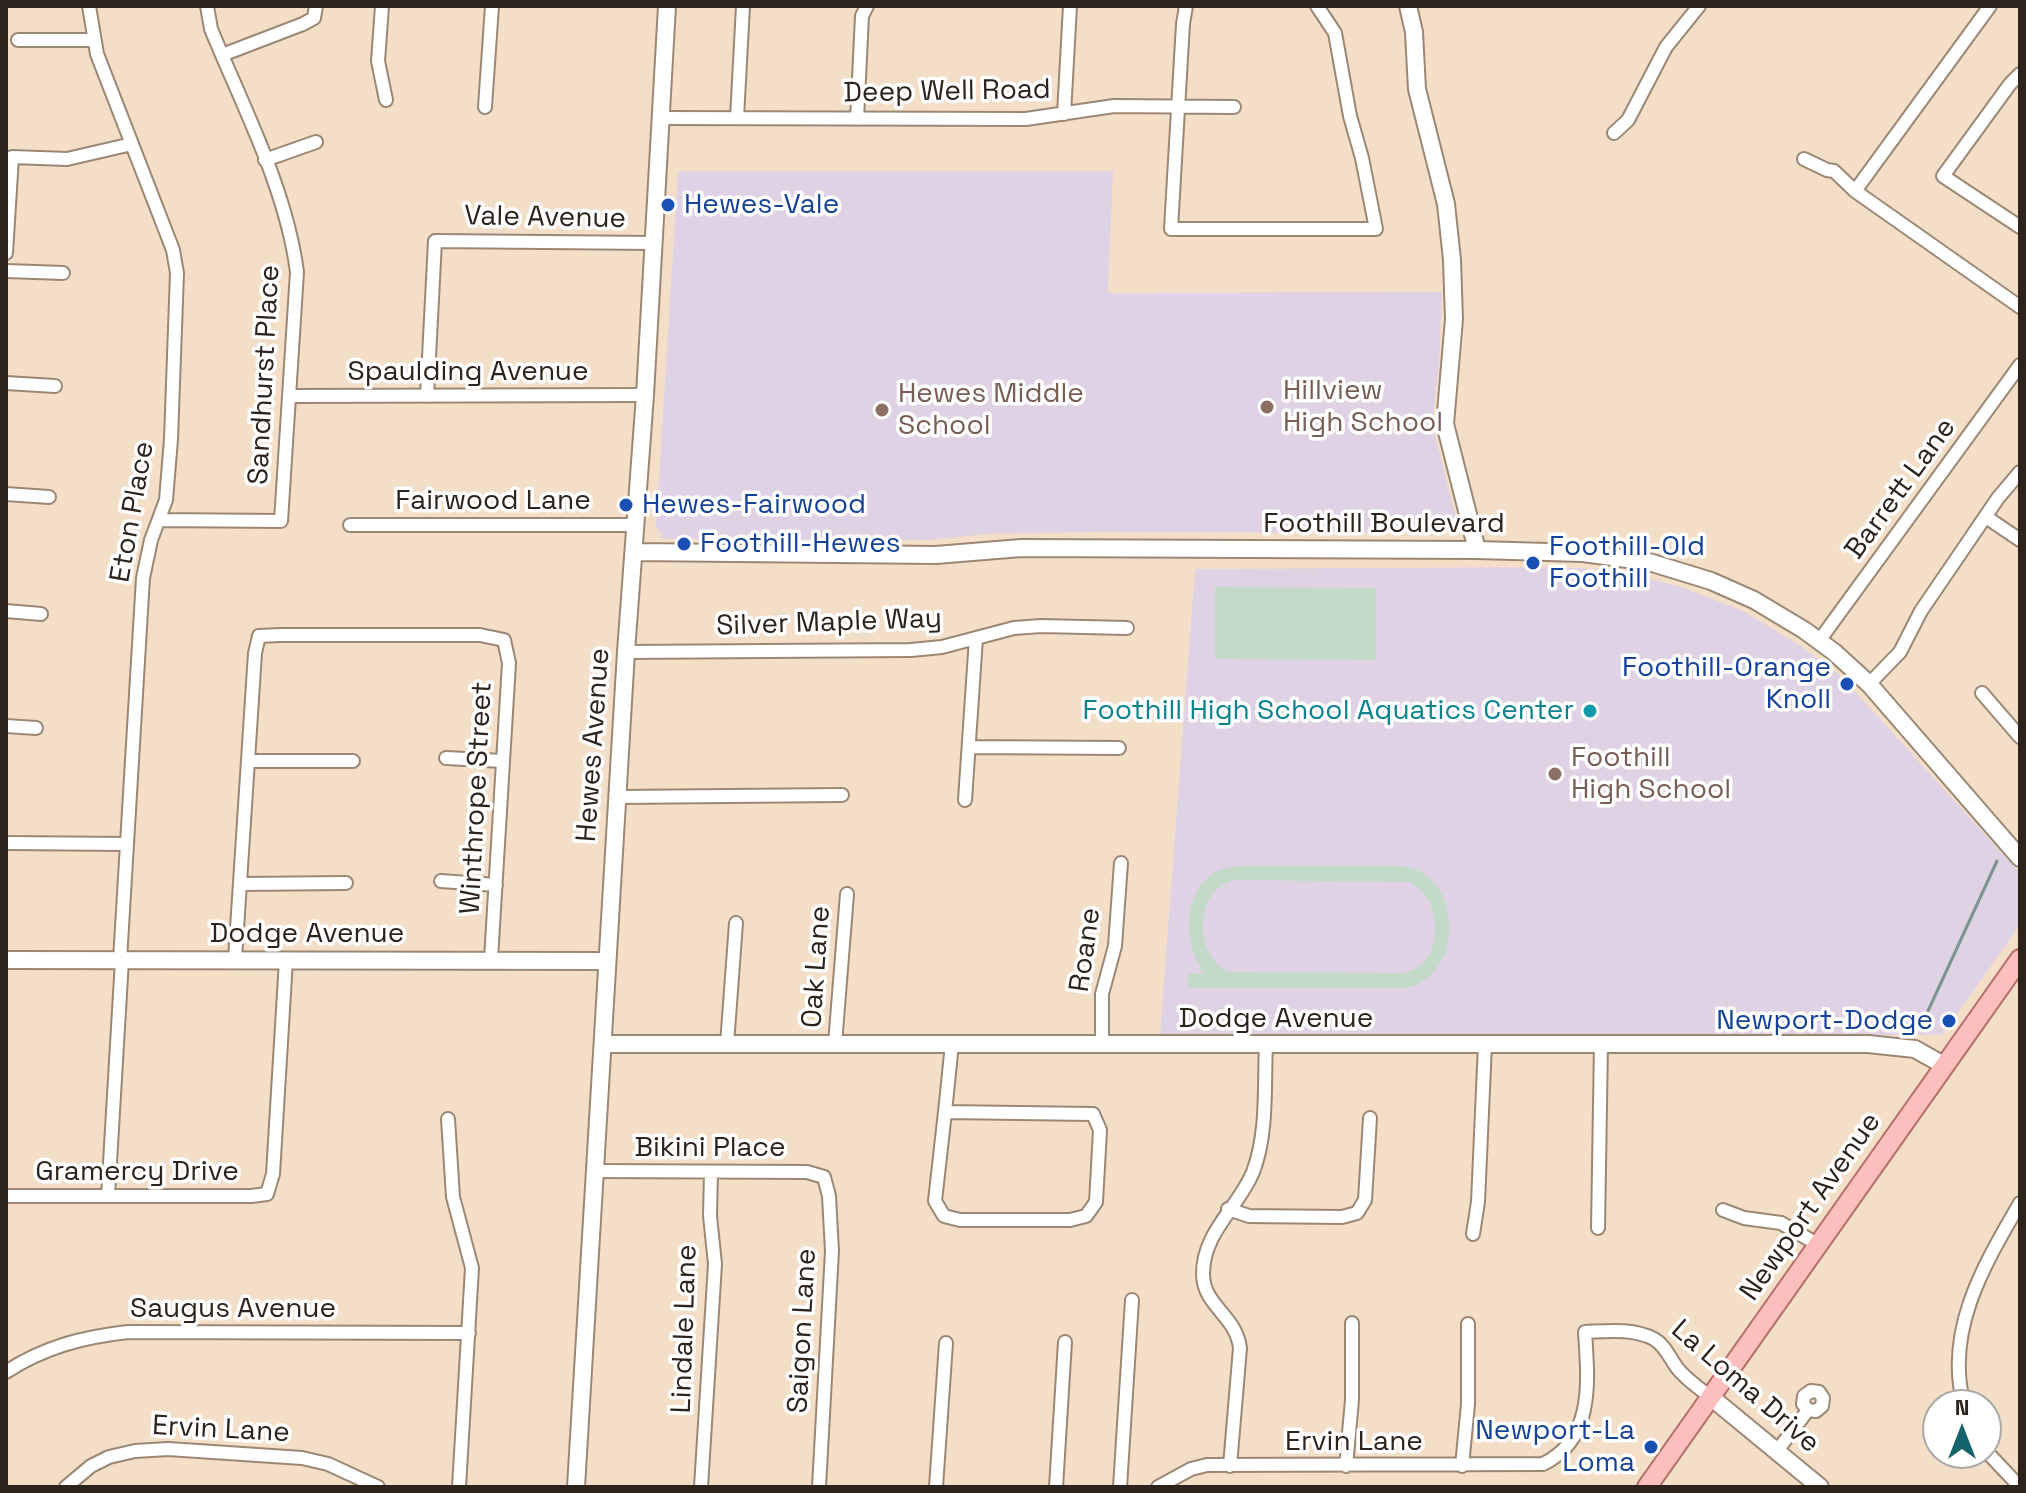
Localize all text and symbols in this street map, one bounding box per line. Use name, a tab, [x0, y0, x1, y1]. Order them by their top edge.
street label: Deep Well Road	[843, 73, 1051, 111]
place label: Hewes-Vale	[684, 188, 839, 222]
marker: Hewes-Vale	[659, 196, 677, 214]
street label: Vale Avenue	[464, 200, 626, 236]
street label: Sandhurst Place	[242, 264, 288, 486]
street label: Spaulding Avenue	[347, 355, 589, 389]
place label: Hillview High School	[1283, 374, 1443, 440]
place label: Hewes Middle School	[898, 377, 1084, 443]
marker: Hillview High School	[1258, 398, 1276, 416]
marker: Hewes Middle School	[873, 401, 891, 419]
street label: Barrett Lane	[1839, 412, 1963, 566]
street label: Eton Place	[104, 439, 162, 585]
street label: Fairwood Lane	[395, 484, 591, 518]
place label: Hewes-Fairwood	[642, 488, 866, 522]
marker: Hewes-Fairwood	[617, 496, 635, 514]
street label: Foothill Boulevard	[1263, 507, 1505, 541]
place label: Foothill-Hewes	[700, 527, 901, 561]
place label: Foothill-Old Foothill	[1549, 530, 1705, 596]
marker: Foothill-Hewes	[675, 535, 693, 553]
marker: Foothill-Old Foothill	[1524, 554, 1542, 572]
street label: Silver Maple Way	[716, 602, 942, 644]
street label: Hewes Avenue	[570, 647, 618, 843]
place label: Foothill-Orange Knoll	[1622, 651, 1831, 717]
marker: Foothill-Orange Knoll	[1838, 675, 1856, 693]
street label: Winthrope Street	[454, 681, 500, 915]
place label: Foothill High School Aquatics Center	[1083, 694, 1574, 728]
marker: Foothill High School Aquatics Center	[1581, 702, 1599, 720]
place label: Foothill High School	[1571, 741, 1731, 807]
marker: Foothill High School	[1546, 765, 1564, 783]
street label: Oak Lane	[796, 905, 838, 1029]
street label: Roane	[1063, 906, 1109, 994]
street label: Dodge Avenue	[210, 917, 404, 951]
street label: Dodge Avenue	[1179, 1002, 1373, 1036]
place label: Newport-Dodge	[1716, 1004, 1933, 1038]
marker: Newport-Dodge	[1940, 1012, 1958, 1030]
street label: Newport Avenue	[1734, 1106, 1888, 1308]
street label: Bikini Place	[634, 1131, 786, 1165]
street label: Gramercy Drive	[35, 1155, 239, 1189]
street label: Lindale Lane	[665, 1244, 705, 1414]
street label: Saigon Lane	[782, 1248, 824, 1414]
street label: Saugus Avenue	[130, 1292, 336, 1326]
street label: La Loma Drive	[1664, 1313, 1826, 1461]
north arrow	[1922, 1389, 2002, 1469]
text: N	[1955, 1393, 1969, 1421]
street label: Ervin Lane	[151, 1410, 291, 1450]
place label: Newport-La Loma	[1475, 1414, 1635, 1480]
street label: Ervin Lane	[1285, 1425, 1423, 1459]
marker: Newport-La Loma	[1642, 1438, 1660, 1456]

